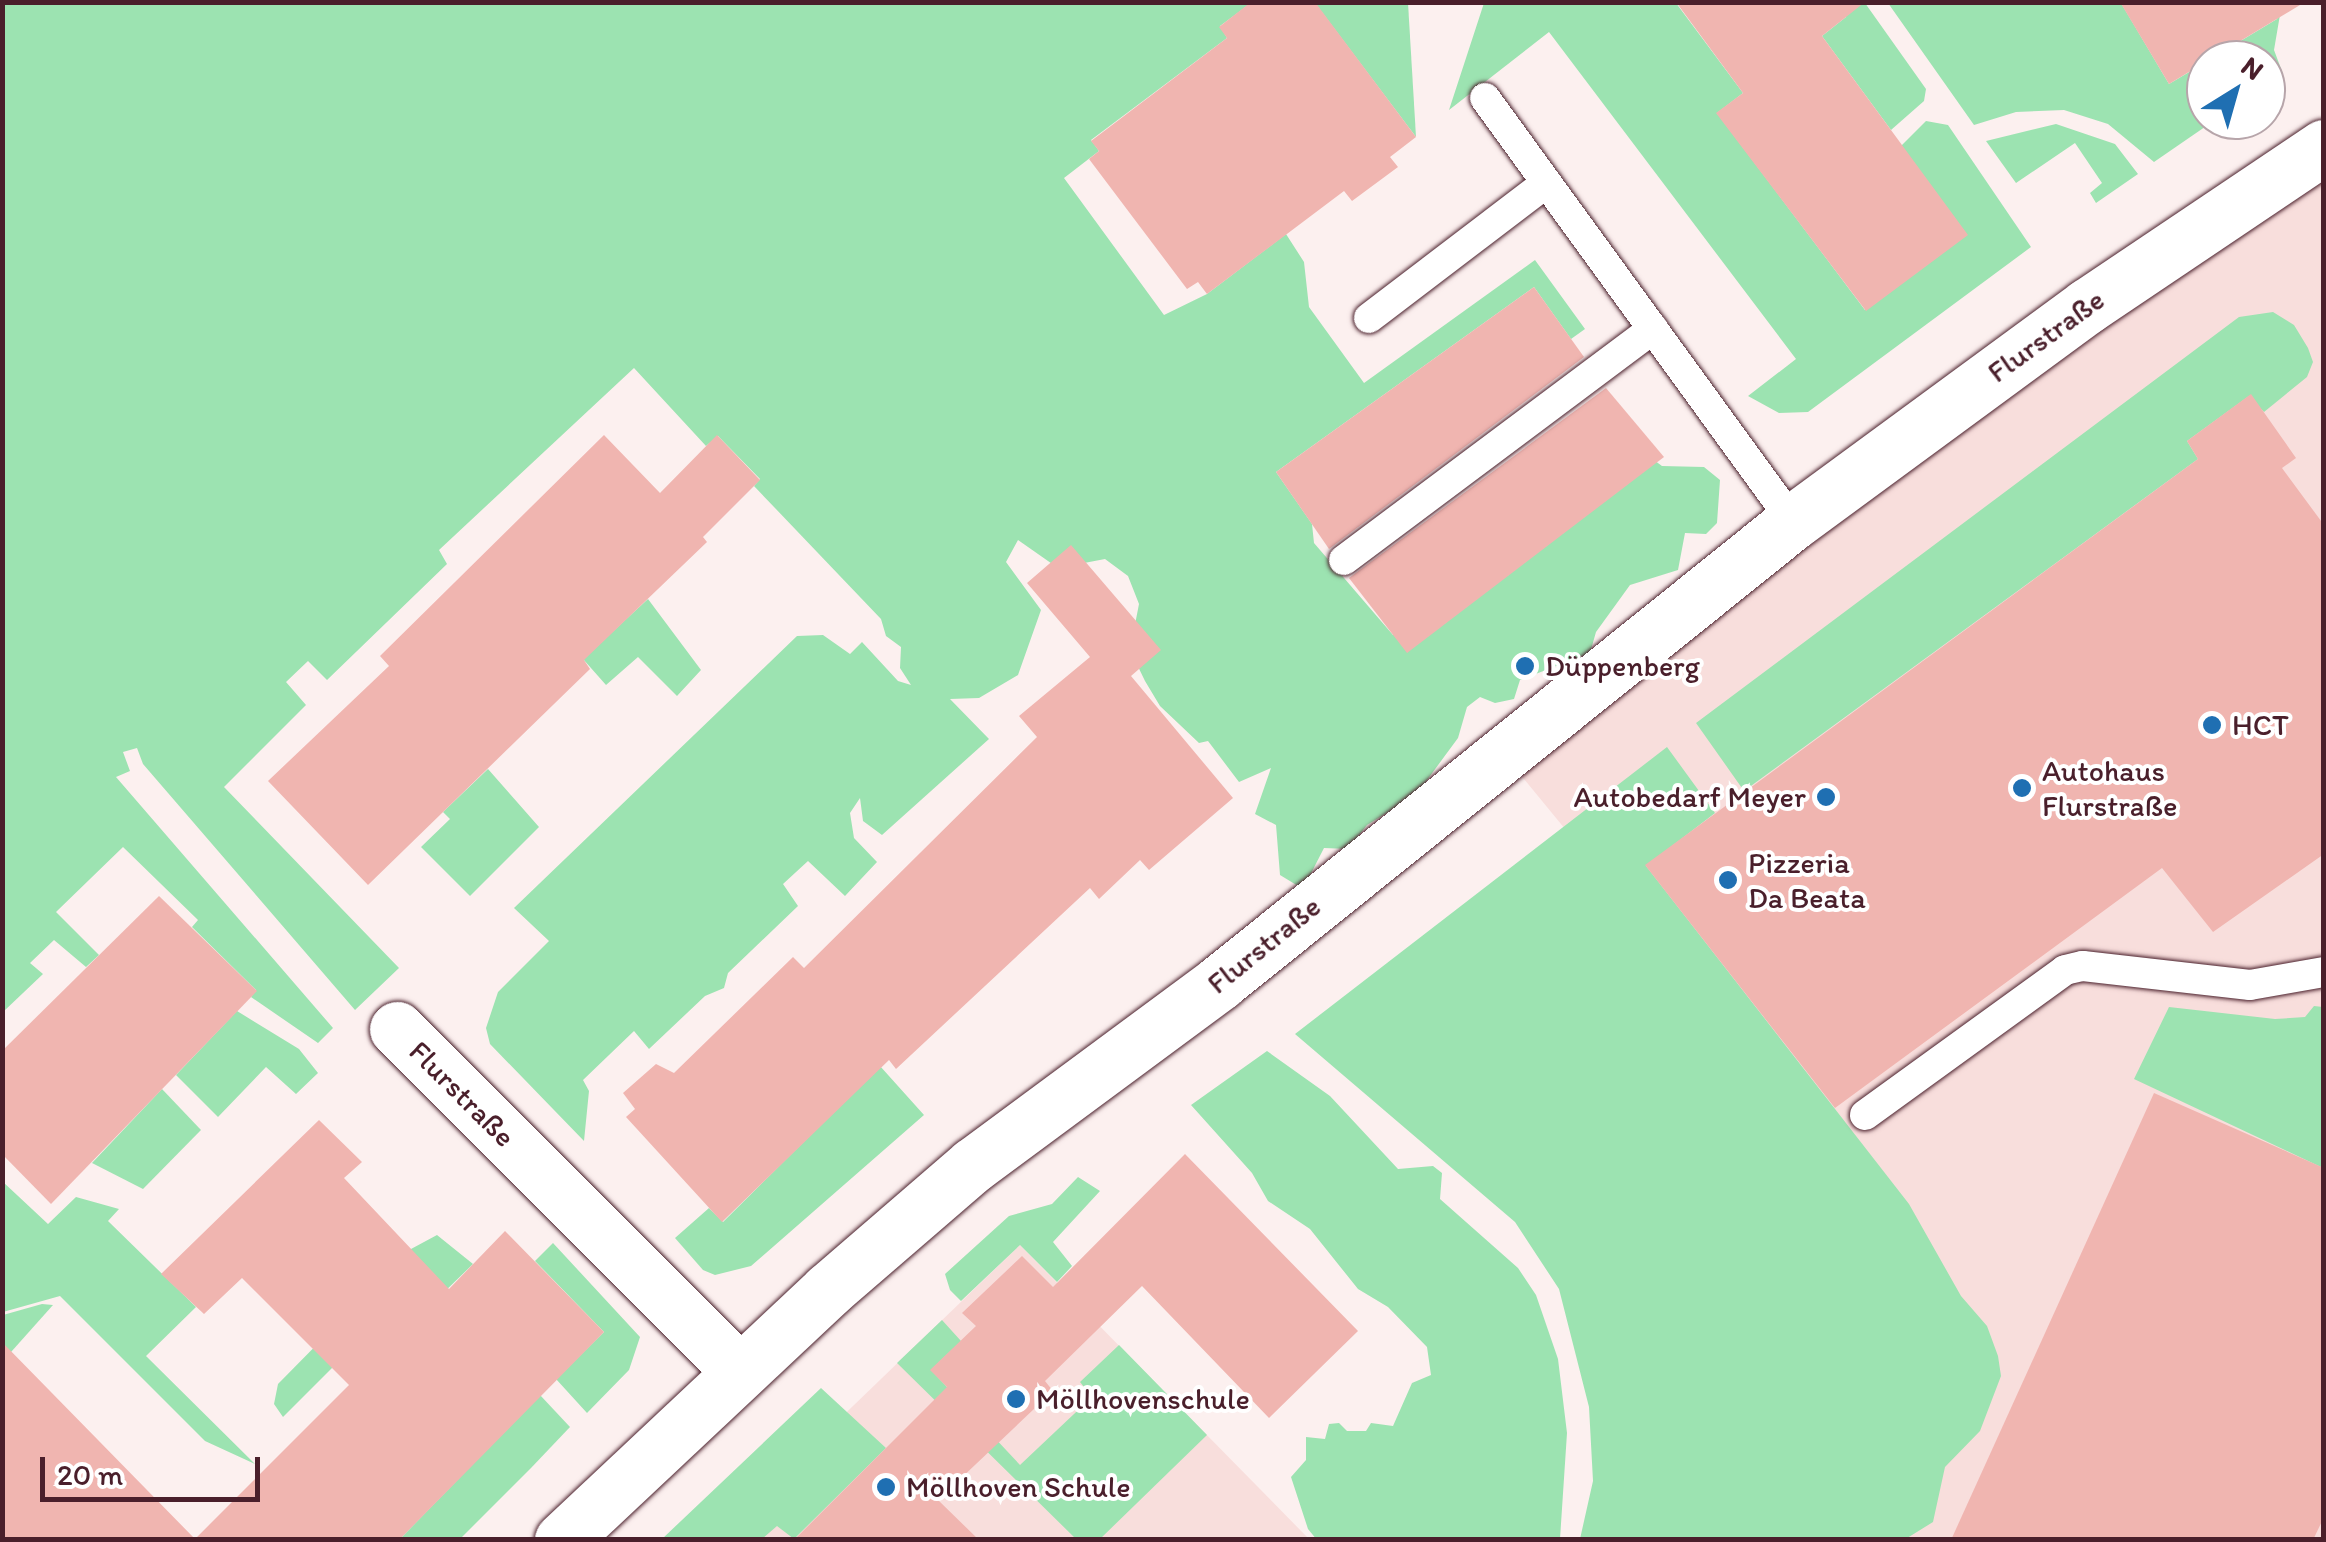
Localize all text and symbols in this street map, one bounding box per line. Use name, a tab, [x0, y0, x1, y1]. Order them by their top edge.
north arrow	[2186, 40, 2286, 140]
text: N	[2235, 48, 2271, 87]
street label: Flurstraße	[1981, 282, 2111, 390]
place label: Düppenberg	[1545, 648, 1700, 684]
marker: Düppenberg	[1514, 655, 1536, 677]
place label: HCT	[2232, 707, 2289, 743]
marker: HCT	[2201, 714, 2223, 736]
place label: Autohaus Flurstraße	[2042, 753, 2177, 824]
marker: Autohaus Flurstraße	[2011, 777, 2033, 799]
place label: Autobedarf Meyer	[1574, 779, 1806, 815]
marker: Autobedarf Meyer	[1815, 786, 1837, 808]
place label: Pizzeria Da Beata	[1748, 845, 1866, 916]
marker: Pizzeria Da Beata	[1717, 869, 1739, 891]
street label: Flurstraße	[1200, 888, 1328, 1002]
street label: Flurstraße	[401, 1033, 523, 1155]
place label: Möllhovenschule	[1036, 1381, 1250, 1417]
marker: Möllhovenschule	[1005, 1388, 1027, 1410]
scale bar	[45, 1437, 265, 1499]
text: 20 m	[57, 1456, 123, 1493]
place label: Möllhoven Schule	[906, 1469, 1130, 1505]
marker: Möllhoven Schule	[875, 1476, 897, 1498]

